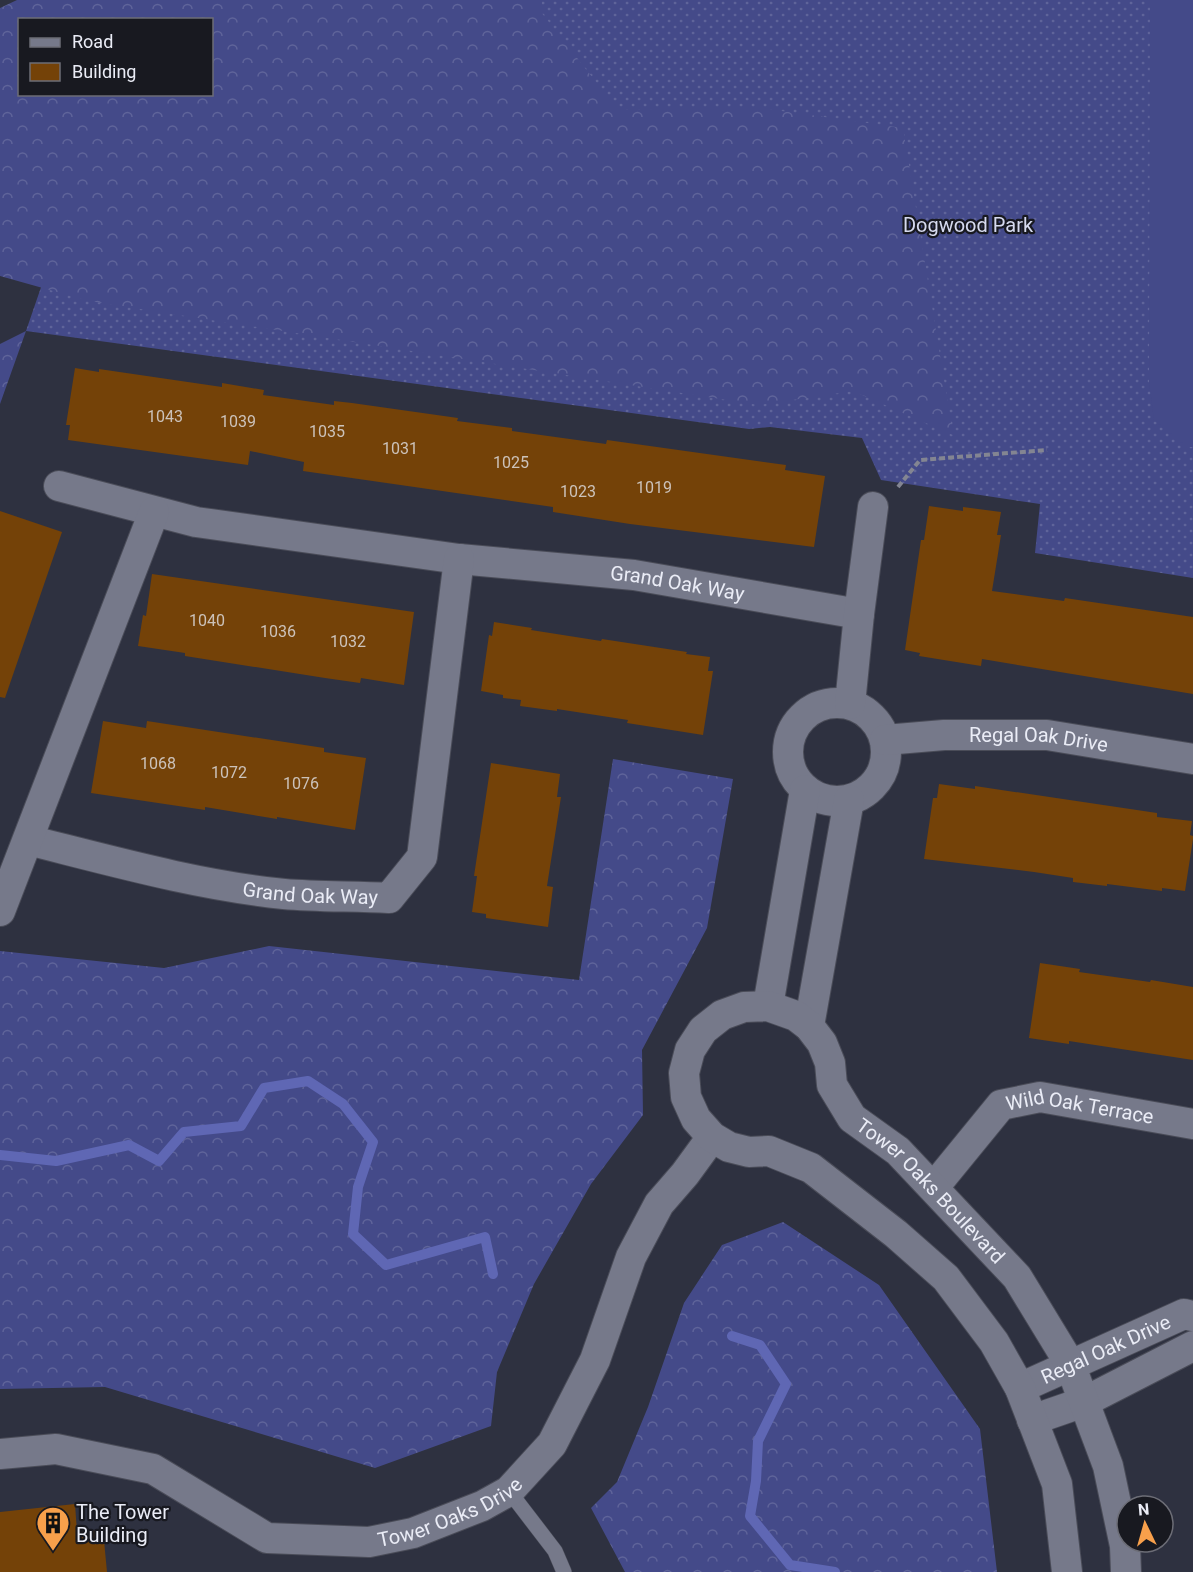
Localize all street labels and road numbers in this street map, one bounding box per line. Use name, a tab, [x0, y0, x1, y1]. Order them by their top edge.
street label: Grand Oak Way	[609, 561, 747, 606]
street label: Regal Oak Drive	[969, 723, 1110, 757]
street label: Grand Oak Way	[241, 877, 379, 909]
street label: Wild Oak Terrace	[1004, 1084, 1156, 1129]
street label: Tower Oaks Boulevard	[852, 1113, 1010, 1268]
street label: Regal Oak Drive	[1037, 1310, 1174, 1389]
street label: Tower Oaks Drive	[375, 1473, 527, 1552]

